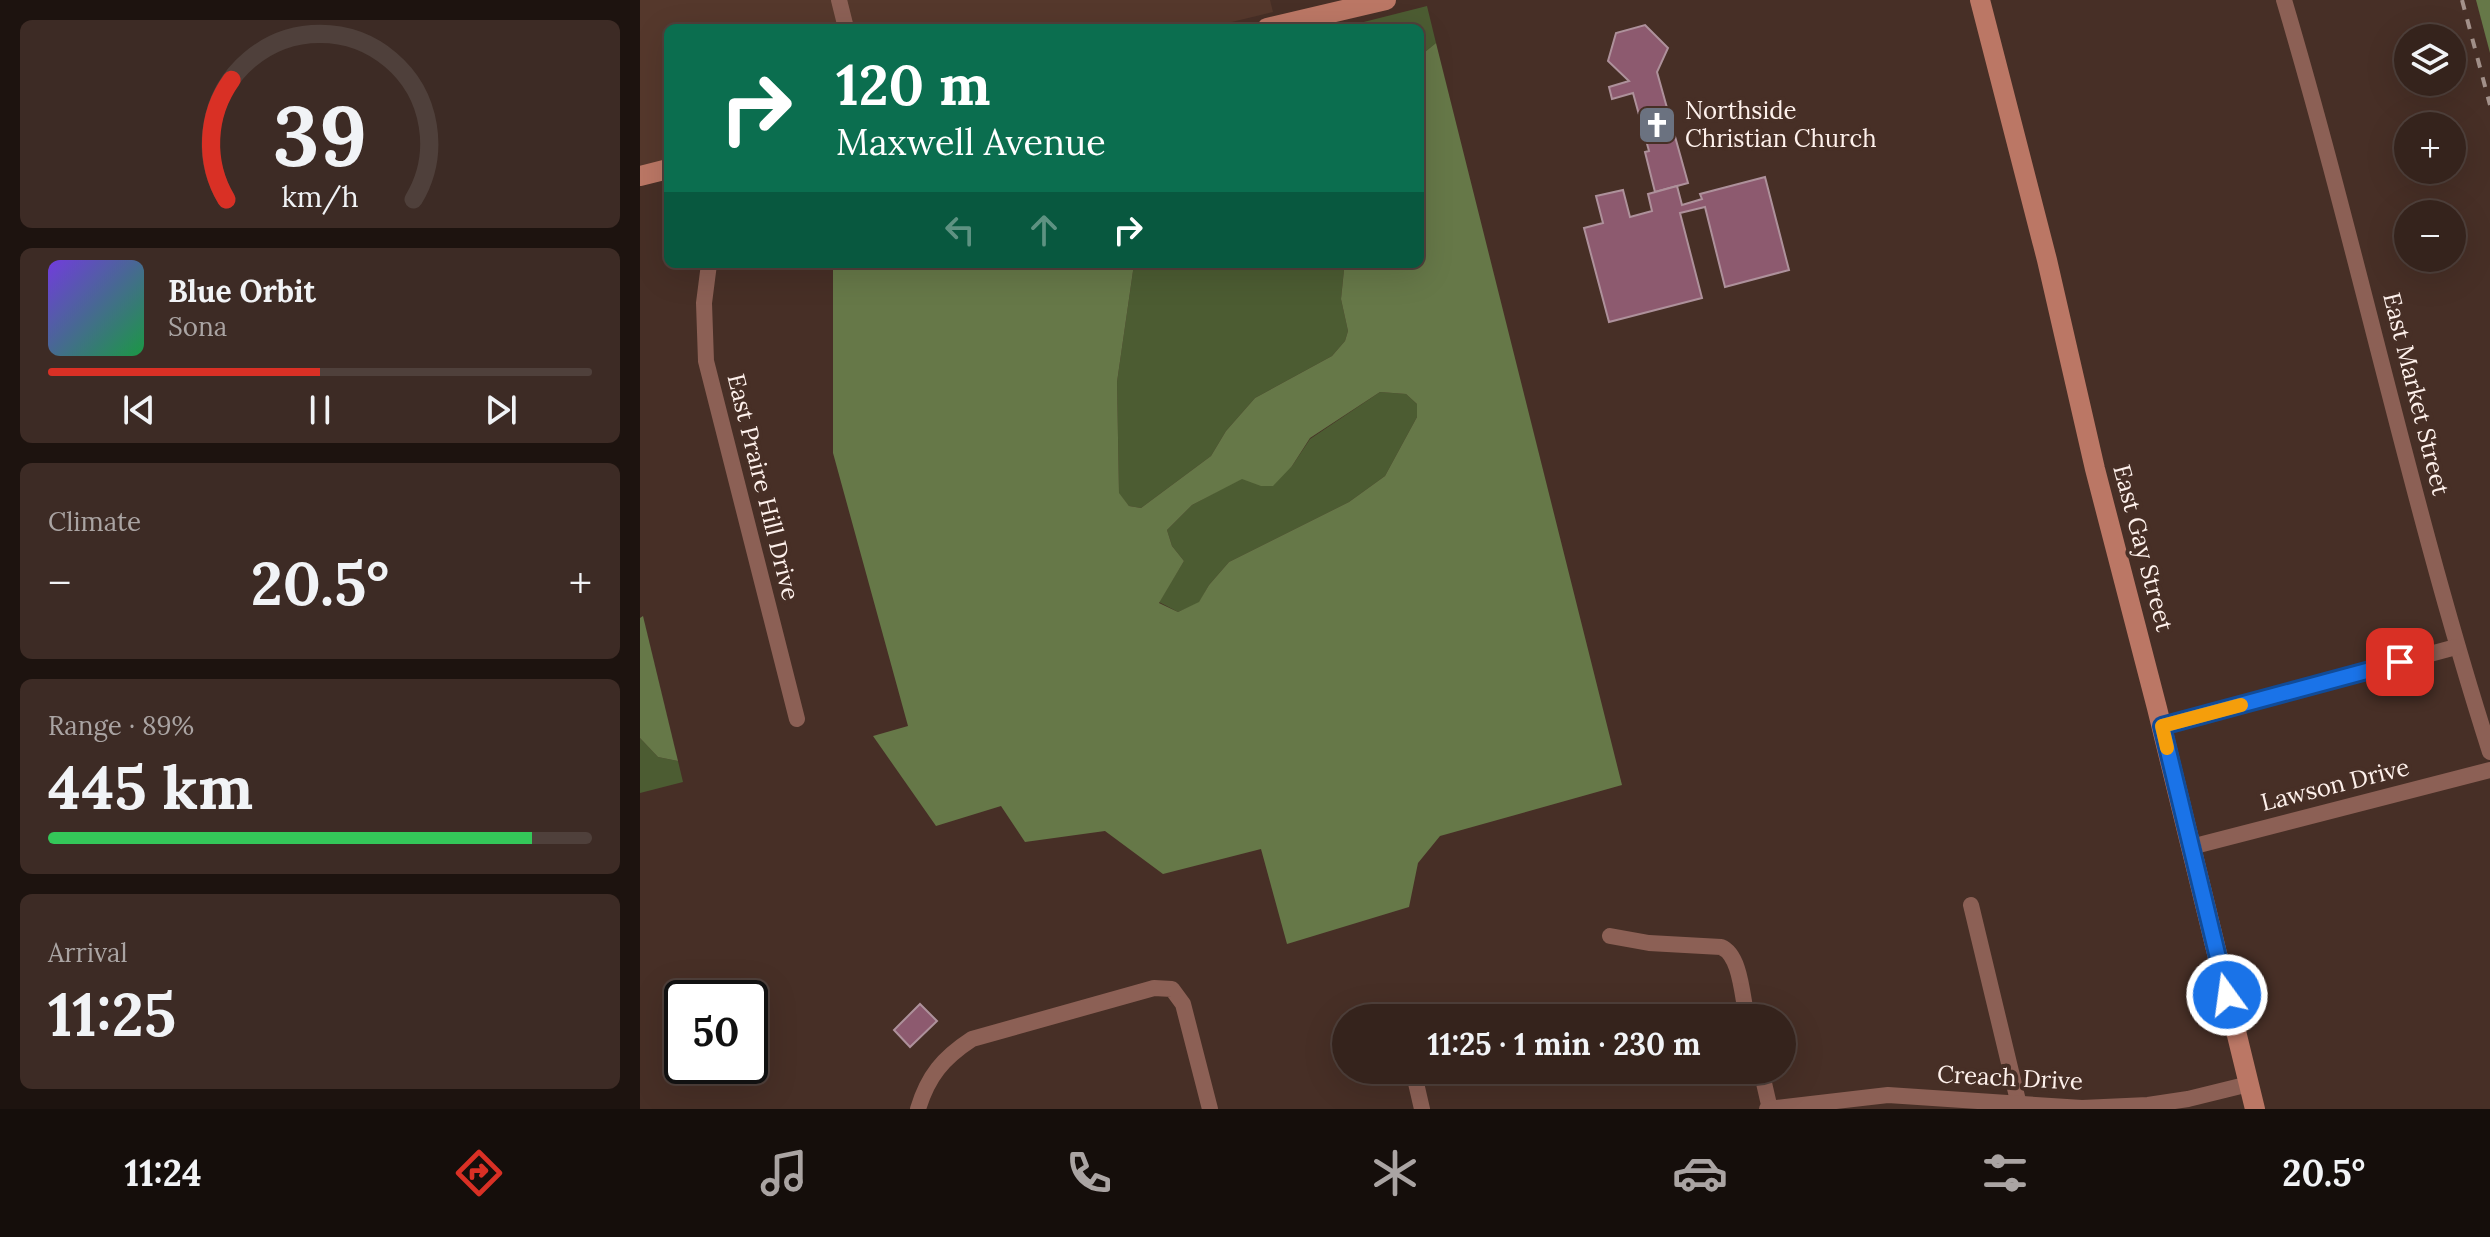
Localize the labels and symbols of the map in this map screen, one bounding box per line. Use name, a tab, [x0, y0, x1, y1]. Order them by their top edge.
place label: Northside Christian Church	[1685, 95, 1877, 154]
church icon: Northside Christian Church	[1636, 104, 1678, 146]
street label: East Market Street	[2376, 289, 2457, 499]
street label: East Praire Hill Drive	[720, 370, 807, 603]
street label: East Gay Street	[2106, 461, 2181, 635]
pin	[2366, 628, 2434, 696]
street label: Lawson Drive	[2258, 751, 2412, 818]
position arrow	[2185, 953, 2269, 1037]
speed limit sign: 50	[664, 980, 768, 1084]
street label: Creach Drive	[1936, 1058, 2084, 1097]

